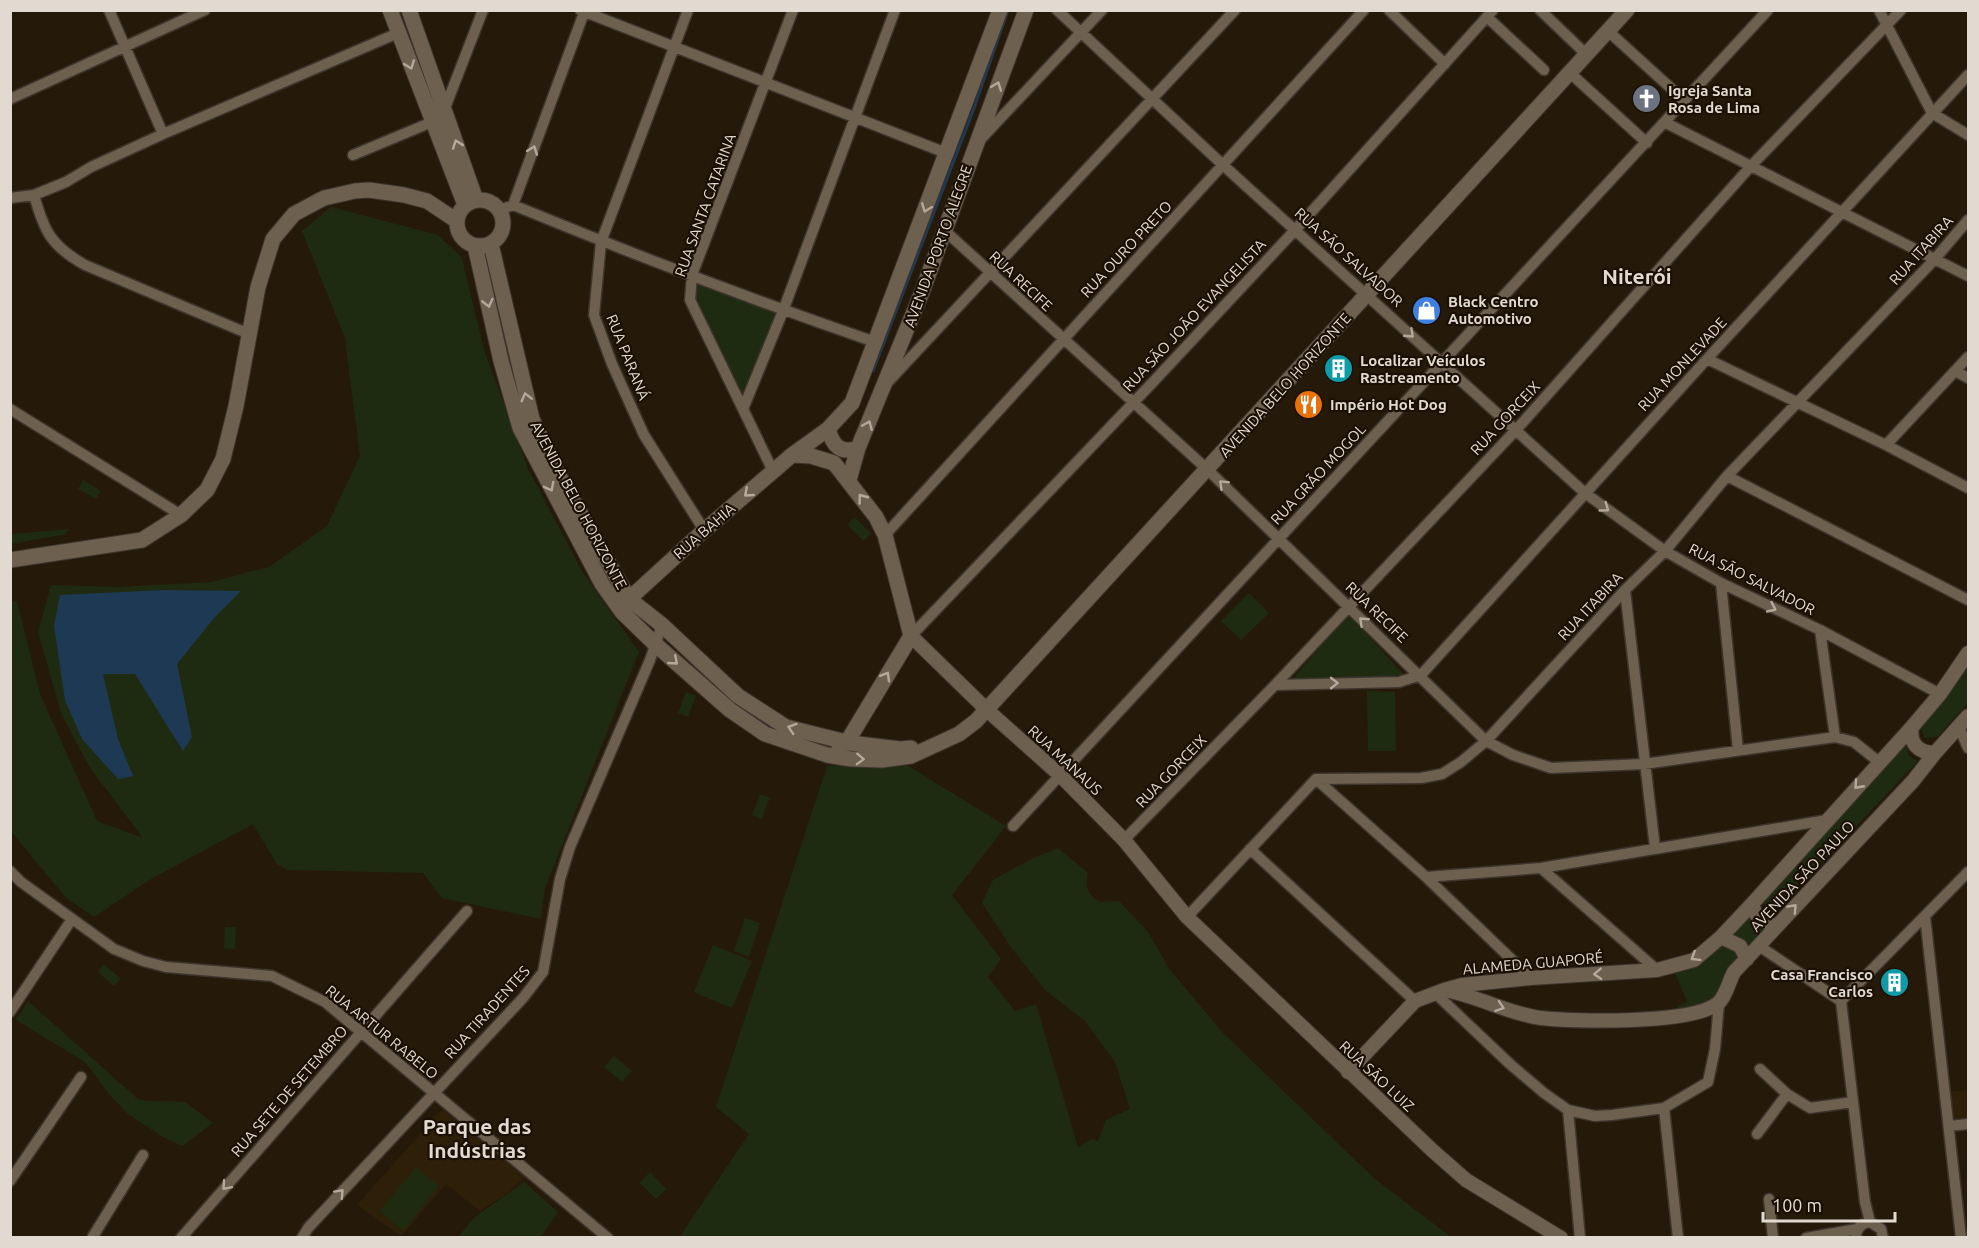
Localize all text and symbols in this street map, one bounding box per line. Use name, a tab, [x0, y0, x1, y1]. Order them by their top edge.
one-way arrow	[403, 60, 416, 70]
one-way arrow	[990, 81, 1002, 92]
place label: Igreja Santa Rosa de Lima	[1668, 82, 1760, 116]
church icon: Igreja Santa Rosa de Lima	[1631, 83, 1663, 115]
street label: RUA SANTA CATARINA	[671, 131, 739, 279]
one-way arrow	[452, 139, 464, 150]
one-way arrow	[526, 145, 538, 156]
street label: AVENIDA PORTO ALEGRE	[901, 163, 975, 329]
street label: RUA OURO PRETO	[1077, 197, 1175, 301]
one-way arrow	[920, 202, 933, 213]
street label: RUA SÃO SALVADOR	[1292, 204, 1406, 310]
street label: RUA ITABIRA	[1886, 212, 1957, 288]
street label: RUA SÃO JOÃO EVANGELISTA	[1119, 235, 1269, 394]
street label: RUA RECIFE	[986, 248, 1056, 314]
district label: Niterói	[1602, 264, 1672, 288]
place label: Black Centro Automotivo	[1448, 293, 1539, 327]
shop icon: Black Centro Automotivo	[1411, 294, 1443, 326]
one-way arrow	[481, 298, 494, 308]
street label: AVENIDA BELO HORIZONTE	[1216, 309, 1354, 461]
street label: RUA PARANÁ	[603, 312, 653, 403]
street label: RUA MONLEVADE	[1634, 314, 1730, 414]
one-way arrow	[1404, 327, 1414, 338]
place label: Localizar Veículos Rastreamento	[1360, 352, 1486, 386]
building icon: Localizar Veículos Rastreamento	[1323, 353, 1355, 385]
street label: RUA GORCEIX	[1467, 378, 1543, 458]
restaurant icon: Império Hot Dog	[1293, 388, 1325, 420]
one-way arrow	[520, 392, 533, 402]
place label: Império Hot Dog	[1330, 396, 1447, 413]
street label: AVENIDA BELO HORIZONTE	[527, 418, 631, 592]
one-way arrow	[861, 420, 873, 431]
street label: RUA GRÃO MOGOL	[1267, 420, 1369, 528]
one-way arrow	[543, 480, 554, 491]
one-way arrow	[1220, 481, 1231, 492]
one-way arrow	[744, 486, 755, 497]
one-way arrow	[859, 494, 870, 505]
street label: RUA BAHIA	[670, 499, 738, 562]
one-way arrow	[1599, 501, 1610, 512]
street label: RUA SÃO SALVADOR	[1686, 540, 1818, 618]
street label: RUA ITABIRA	[1554, 568, 1626, 644]
street label: RUA RECIFE	[1342, 578, 1412, 646]
one-way arrow	[1766, 600, 1777, 612]
one-way arrow	[1359, 617, 1370, 628]
one-way arrow	[667, 654, 678, 665]
one-way arrow	[879, 672, 891, 682]
one-way arrow	[1329, 677, 1338, 690]
one-way arrow	[787, 722, 798, 735]
street label: RUA MANAUS	[1025, 722, 1105, 798]
street label: RUA GORCEIX	[1132, 731, 1210, 811]
one-way arrow	[856, 753, 865, 765]
one-way arrow	[1854, 779, 1865, 789]
street label: AVENIDA SÃO PAULO	[1746, 817, 1858, 935]
one-way arrow	[1785, 905, 1796, 916]
street label: ALAMEDA GUAPORÉ	[1462, 948, 1604, 978]
one-way arrow	[1691, 949, 1702, 960]
street label: RUA TIRADENTES	[441, 962, 533, 1062]
place label: Casa Francisco Carlos	[1771, 966, 1873, 1000]
one-way arrow	[1594, 967, 1603, 980]
building icon: Casa Francisco Carlos	[1878, 967, 1910, 999]
street label: RUA ARTUR RABELO	[322, 981, 442, 1083]
one-way arrow	[1494, 999, 1505, 1012]
street label: RUA SETE DE SETEMBRO	[227, 1022, 351, 1160]
street label: RUA SÃO LUIZ	[1336, 1037, 1418, 1115]
district label: Parque das Indústrias	[423, 1114, 531, 1162]
one-way arrow	[222, 1180, 233, 1190]
scale bar	[1763, 1185, 1895, 1223]
one-way arrow	[333, 1190, 344, 1200]
text: 100 m	[1772, 1195, 1822, 1215]

